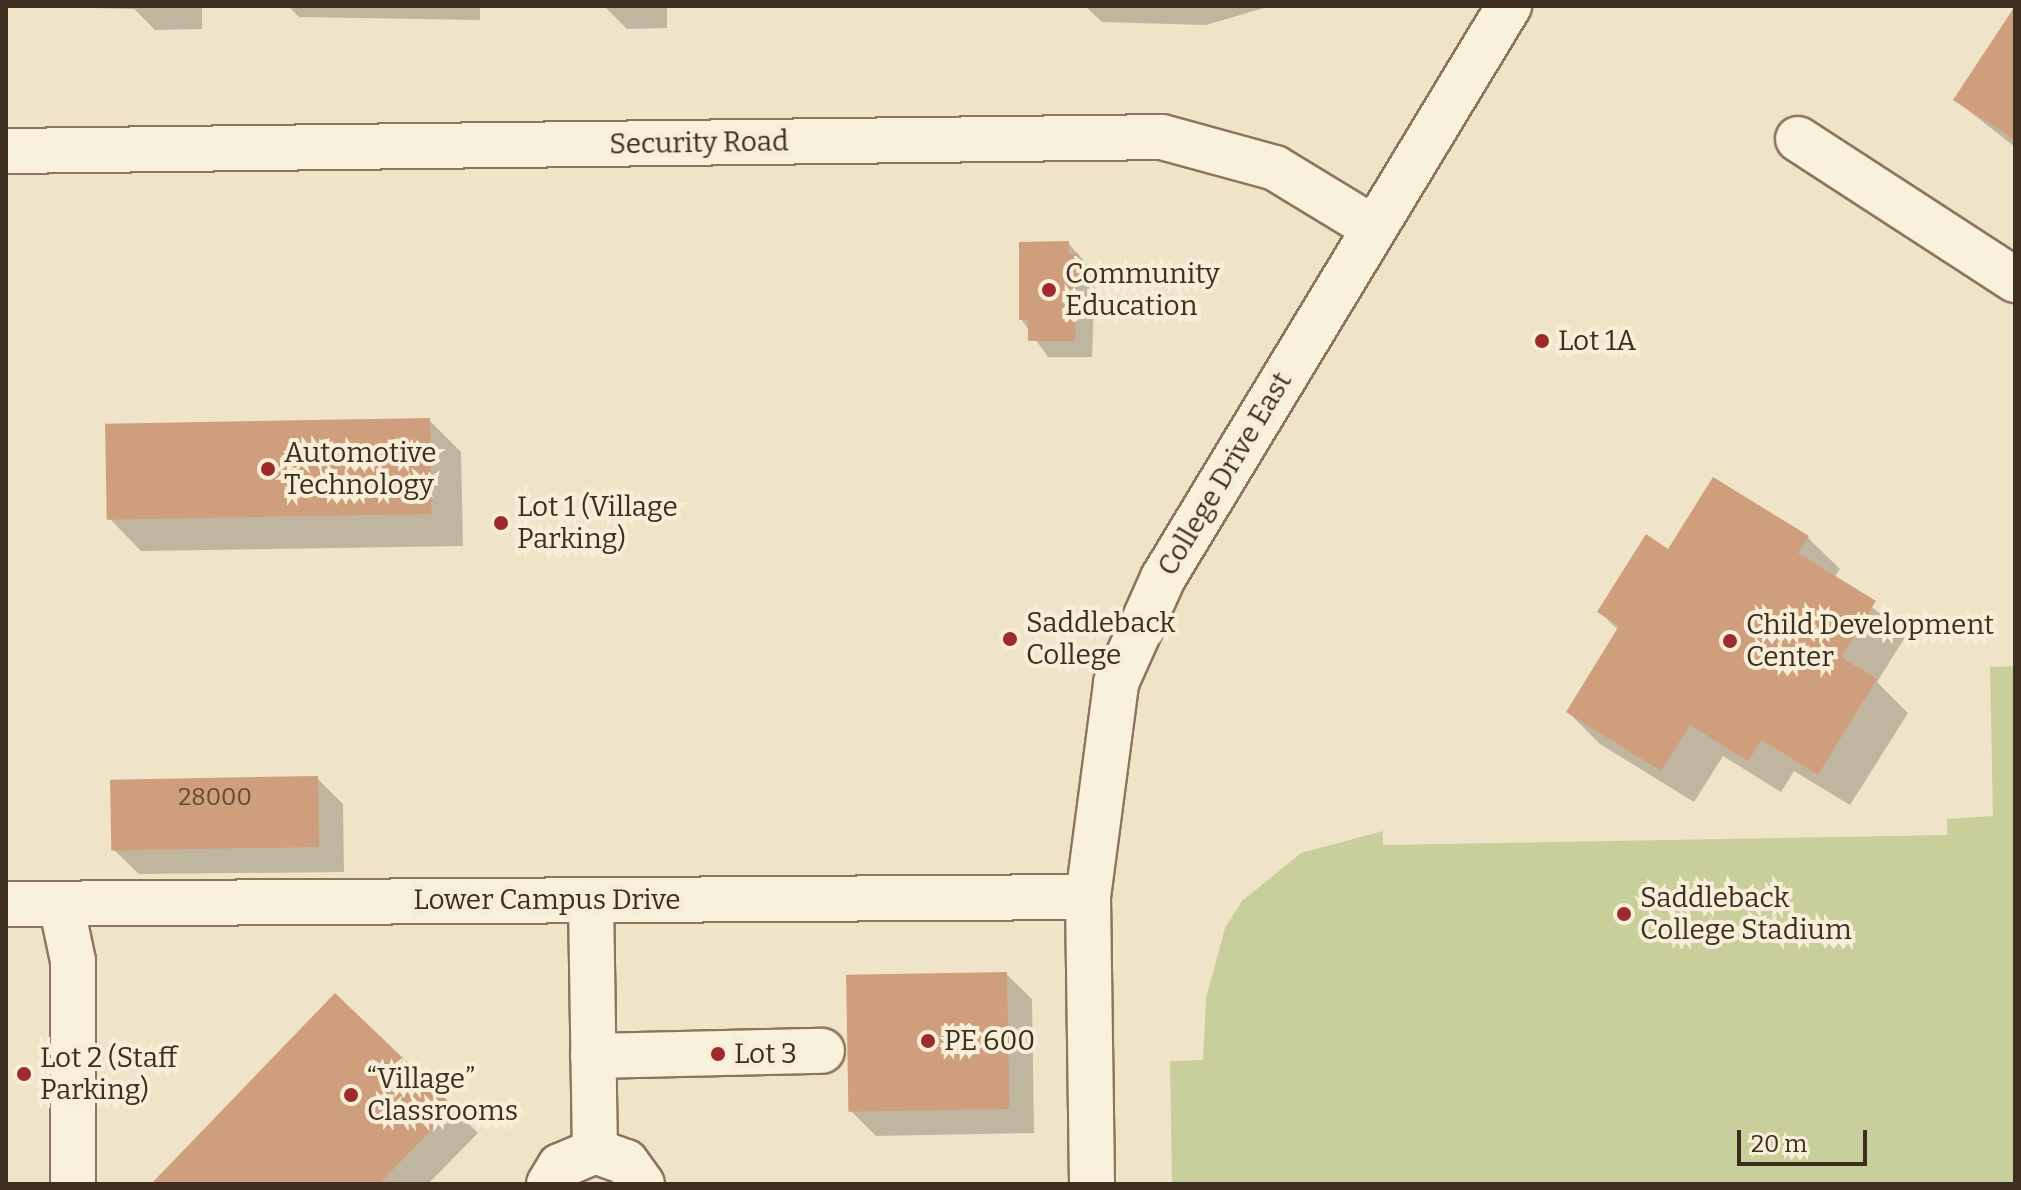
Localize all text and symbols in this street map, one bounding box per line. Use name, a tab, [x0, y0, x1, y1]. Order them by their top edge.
street label: Security Road	[609, 125, 789, 161]
place label: Community Education	[1065, 257, 1220, 323]
marker: Community Education	[1040, 281, 1058, 299]
place label: Lot 1A	[1558, 324, 1636, 358]
marker: Lot 1A	[1533, 332, 1551, 350]
street label: College Drive East	[1151, 366, 1299, 582]
place label: Automotive Technology	[284, 436, 437, 502]
marker: Automotive Technology	[259, 460, 277, 478]
place label: Lot 1 (Village Parking)	[517, 490, 678, 556]
marker: Lot 1 (Village Parking)	[492, 514, 510, 532]
place label: Saddleback College	[1026, 606, 1175, 672]
place label: Child Development Center	[1746, 608, 1994, 674]
marker: Saddleback College	[1001, 630, 1019, 648]
marker: Child Development Center	[1721, 632, 1739, 650]
house number: 28000	[178, 784, 252, 812]
place label: Saddleback College Stadium	[1640, 881, 1852, 947]
street label: Lower Campus Drive	[413, 883, 681, 917]
marker: Saddleback College Stadium	[1615, 905, 1633, 923]
place label: PE 600	[944, 1024, 1035, 1058]
marker: PE 600	[919, 1032, 937, 1050]
place label: Lot 3	[734, 1037, 797, 1071]
place label: Lot 2 (Staff Parking)	[40, 1041, 177, 1107]
marker: Lot 3	[709, 1045, 727, 1063]
place label: “Village” Classrooms	[367, 1062, 518, 1128]
marker: Lot 2 (Staff Parking)	[15, 1065, 33, 1083]
marker: “Village” Classrooms	[342, 1086, 360, 1104]
scale bar	[1741, 1114, 1871, 1164]
text: 20 m	[1751, 1130, 1807, 1158]

